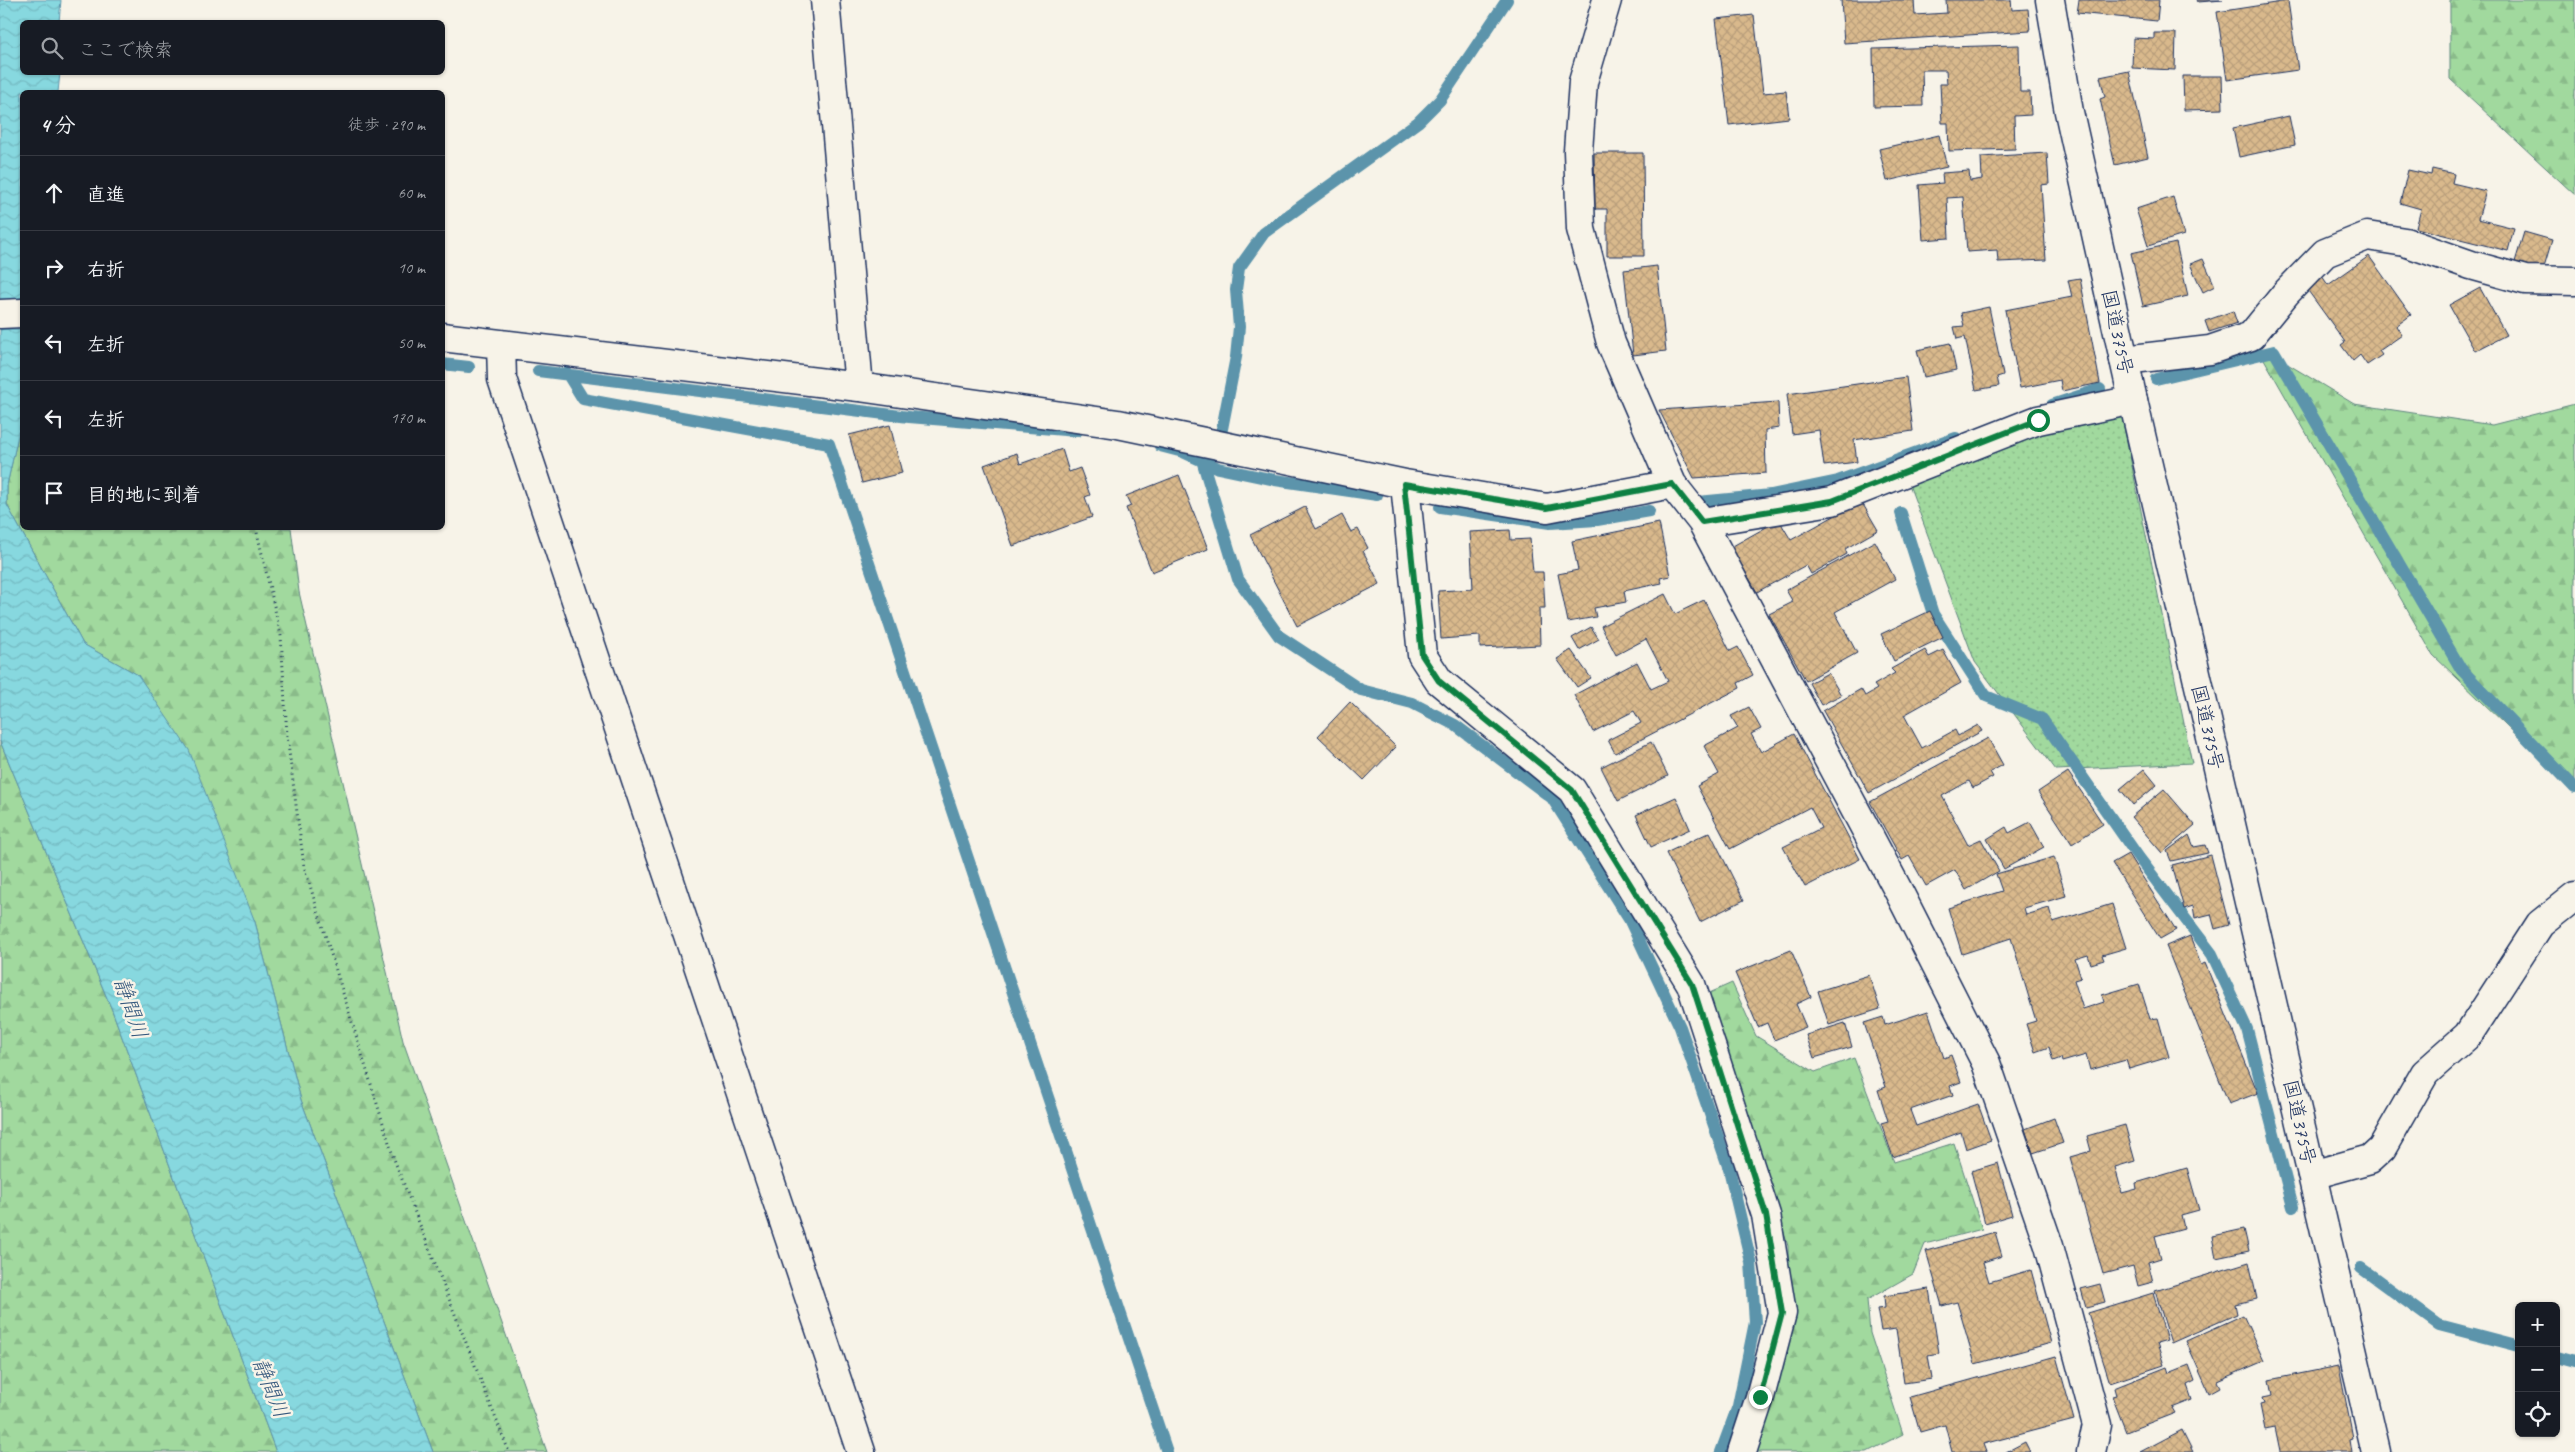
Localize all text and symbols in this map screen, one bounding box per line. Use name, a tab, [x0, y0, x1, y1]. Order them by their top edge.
search box	[20, 20, 445, 75]
icon: search	[38, 34, 66, 62]
text: ここで検索	[78, 38, 173, 62]
text: 4 分	[40, 112, 76, 138]
text: 徒歩 · 290 m	[348, 115, 425, 135]
icon: ahead	[40, 179, 68, 207]
text: 直進	[87, 183, 125, 207]
text: 60 m	[398, 183, 425, 203]
icon: right	[40, 254, 68, 282]
text: 右折	[87, 258, 125, 282]
text: 10 m	[398, 258, 425, 278]
street label: 国道375号	[2096, 287, 2139, 377]
icon: left	[40, 329, 68, 357]
text: 左折	[87, 333, 125, 357]
text: 50 m	[398, 333, 425, 353]
icon: left	[40, 404, 68, 432]
text: 左折	[87, 408, 125, 432]
text: 170 m	[391, 408, 425, 428]
route start	[2027, 409, 2050, 432]
icon: arrive	[40, 479, 68, 507]
text: 目的地に到着	[87, 483, 201, 507]
street label: 国道375号	[2186, 682, 2229, 772]
water label: 静間川	[108, 974, 154, 1042]
street label: 国道375号	[2278, 1077, 2321, 1167]
map controls	[2515, 1302, 2560, 1437]
button: +	[2515, 1302, 2560, 1347]
button: −	[2515, 1347, 2560, 1392]
water label: 静間川	[247, 1354, 295, 1422]
route end	[1749, 1386, 1772, 1409]
button: locate	[2515, 1392, 2560, 1437]

